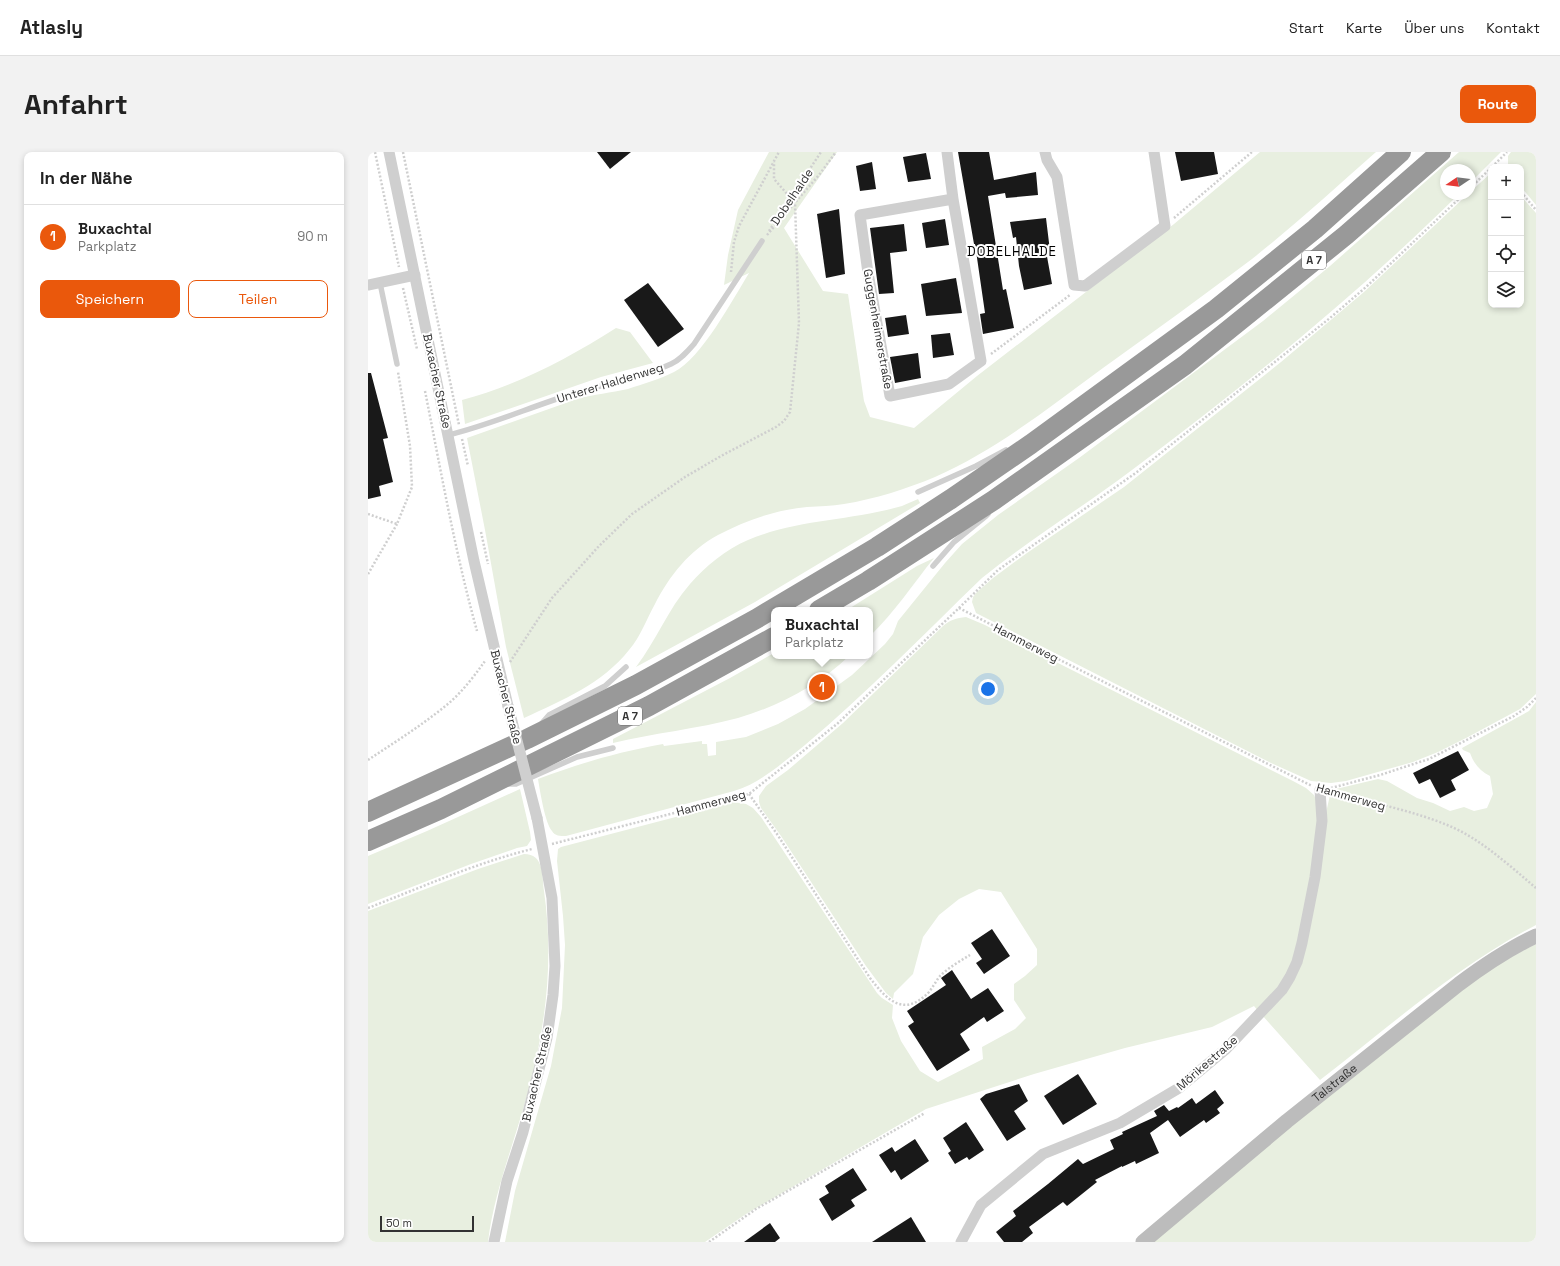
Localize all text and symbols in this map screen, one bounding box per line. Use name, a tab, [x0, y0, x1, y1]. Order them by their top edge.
text: Atlasly	[20, 15, 83, 40]
text: Start	[1289, 19, 1324, 37]
text: Karte	[1346, 19, 1382, 37]
text: Über uns	[1404, 19, 1464, 37]
text: Kontakt	[1486, 19, 1540, 37]
button: Route	[1460, 85, 1536, 123]
text: Anfahrt	[24, 86, 128, 122]
north arrow	[1440, 164, 1476, 200]
map controls	[1488, 164, 1524, 308]
button: +	[1488, 164, 1524, 200]
street label: Dobelhalde	[767, 166, 817, 228]
text: In der Nähe	[40, 167, 132, 189]
button: −	[1488, 200, 1524, 236]
text: Buxachtal	[78, 219, 152, 238]
text: 1	[50, 228, 56, 245]
text: 90 m	[297, 228, 328, 245]
button: locate	[1488, 236, 1524, 272]
text: Parkplatz	[78, 238, 136, 255]
district label: DOBELHALDE	[967, 243, 1057, 260]
road number: A 7	[1302, 251, 1326, 269]
street label: Guggenheimerstraße	[860, 268, 896, 390]
button: layers	[1488, 272, 1524, 308]
button: Speichern	[40, 280, 180, 318]
button: Teilen	[188, 280, 328, 318]
street label: Buxacher Straße	[419, 332, 455, 430]
street label: Unterer Haldenweg	[555, 359, 665, 407]
popup	[771, 607, 873, 659]
text: Buxachtal	[785, 615, 859, 634]
street label: Hammerweg	[991, 620, 1061, 666]
text: Parkplatz	[785, 634, 844, 651]
street label: Buxacher Straße	[487, 648, 525, 746]
pin: 1	[809, 672, 835, 702]
your location	[978, 679, 998, 699]
road number: A 7	[618, 707, 642, 725]
street label: Hammerweg	[1315, 779, 1387, 815]
street label: Hammerweg	[674, 786, 748, 820]
street label: Buxacher Straße	[518, 1025, 556, 1123]
street label: Mörikestraße	[1173, 1032, 1241, 1094]
street label: Talstraße	[1309, 1060, 1361, 1106]
scale bar	[380, 1214, 474, 1233]
text: 50 m	[386, 1216, 412, 1230]

